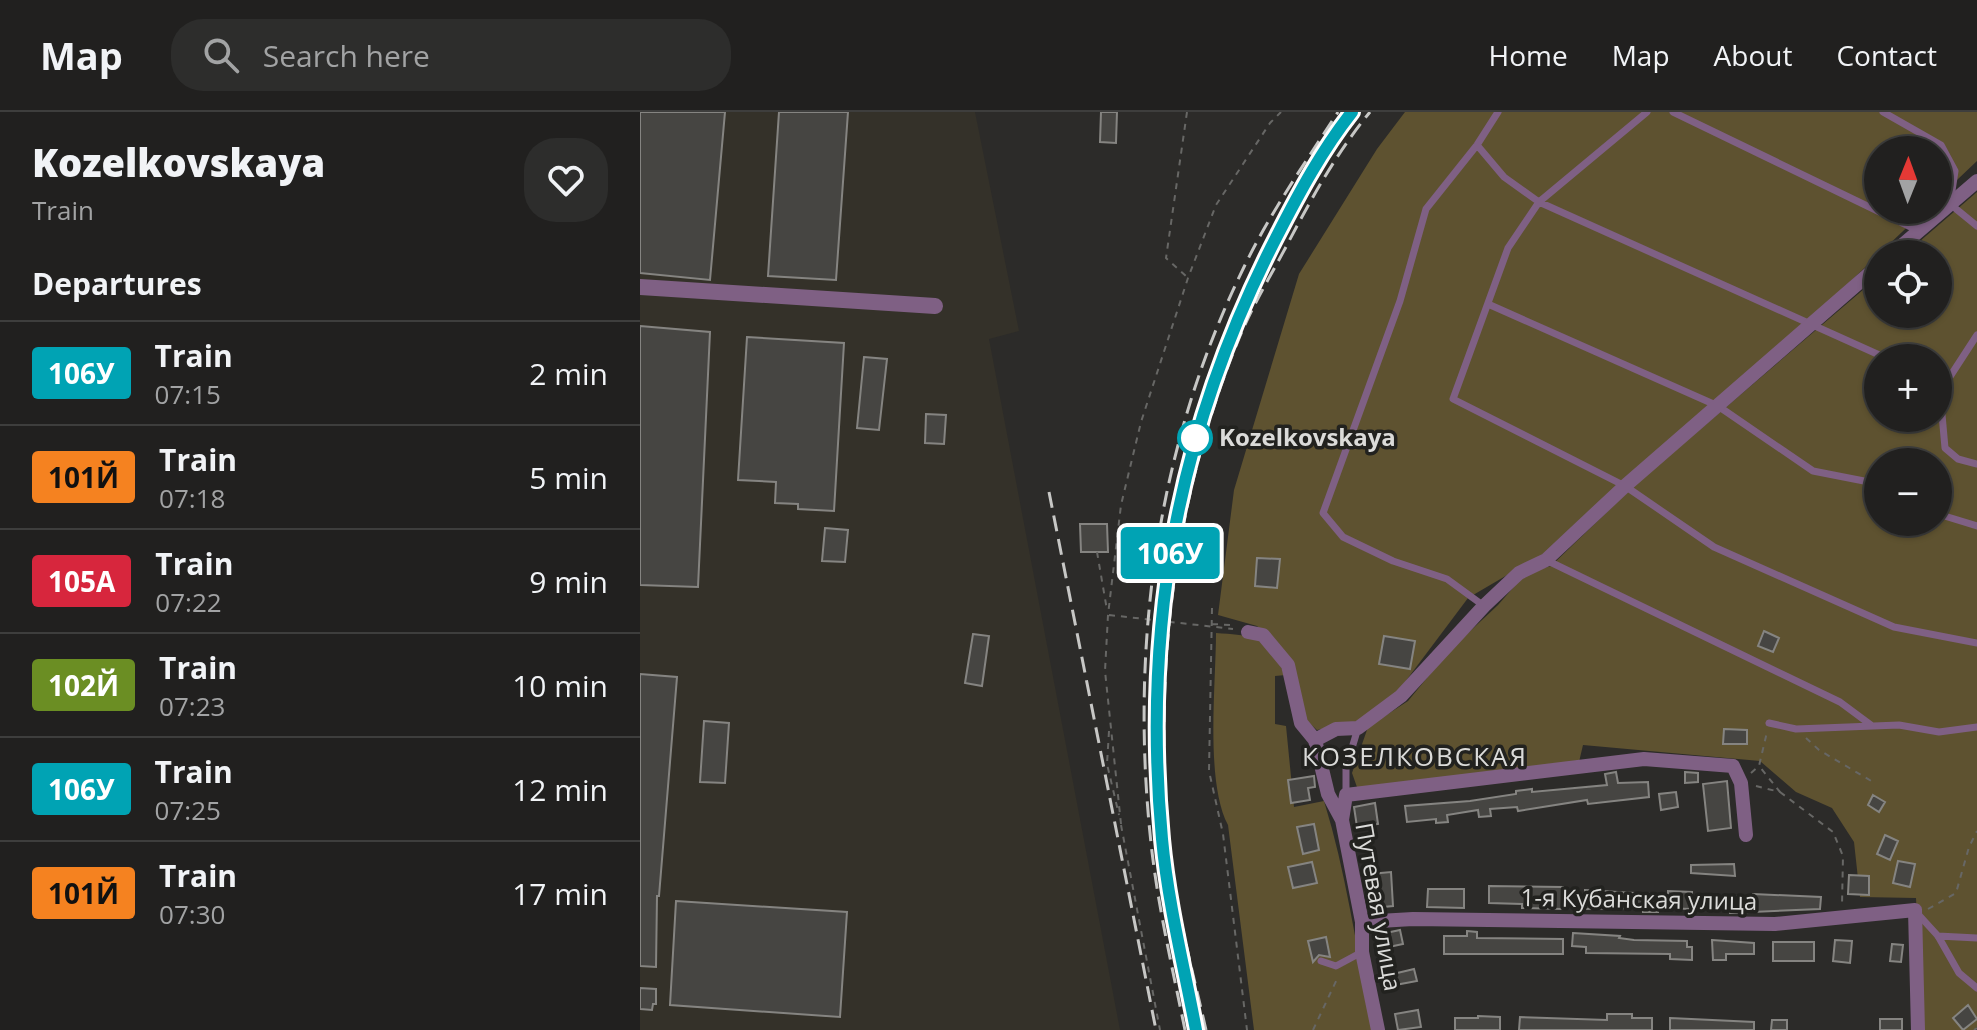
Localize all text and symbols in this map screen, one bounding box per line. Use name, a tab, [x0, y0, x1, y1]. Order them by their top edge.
search box	[171, 19, 731, 91]
text: Map	[40, 29, 123, 81]
icon: search	[199, 33, 243, 77]
text: Search here	[263, 35, 430, 76]
text: Home	[1489, 36, 1568, 74]
text: Map	[1612, 36, 1670, 74]
text: About	[1714, 36, 1792, 74]
text: Contact	[1836, 36, 1937, 74]
text: Kozelkovskaya	[32, 136, 325, 188]
north arrow	[1864, 136, 1952, 224]
map controls	[1864, 136, 1952, 536]
button: heart	[524, 138, 608, 222]
text: Train	[32, 192, 94, 228]
button: locate	[1864, 240, 1952, 328]
text: Departures	[32, 263, 202, 304]
text: Train	[155, 335, 233, 376]
button: +	[1864, 344, 1952, 432]
text: 2 min	[529, 353, 608, 394]
text: 106У	[48, 354, 115, 392]
text: 07:15	[155, 376, 221, 412]
place label: Kozelkovskaya	[1219, 420, 1396, 453]
marker: Kozelkovskaya	[1178, 421, 1212, 455]
text: Train	[159, 439, 237, 480]
button: −	[1864, 448, 1952, 536]
text: 5 min	[529, 457, 608, 498]
text: 101Й	[48, 458, 119, 496]
text: 07:18	[159, 480, 225, 516]
line badge: 106У	[1114, 527, 1226, 579]
text: 106У	[1137, 534, 1203, 572]
text: Train	[155, 543, 233, 584]
text: 9 min	[529, 561, 608, 602]
text: 105А	[48, 562, 115, 600]
text: 07:22	[155, 584, 222, 620]
text: Train	[159, 647, 237, 688]
text: 10 min	[512, 665, 608, 706]
text: 102Й	[48, 666, 119, 704]
text: 07:23	[159, 688, 225, 724]
district label: КОЗЕЛКОВСКАЯ	[1302, 738, 1528, 774]
text: Train	[155, 751, 233, 792]
text: 12 min	[512, 769, 608, 810]
text: 106У	[48, 770, 115, 808]
text: 07:25	[155, 792, 221, 828]
street label: Путевая улица	[1348, 820, 1411, 993]
text: Train	[159, 855, 237, 896]
text: 17 min	[512, 873, 608, 914]
text: 101Й	[48, 874, 119, 912]
street label: 1-я Кубанская улица	[1520, 880, 1758, 917]
text: 07:30	[159, 896, 225, 932]

